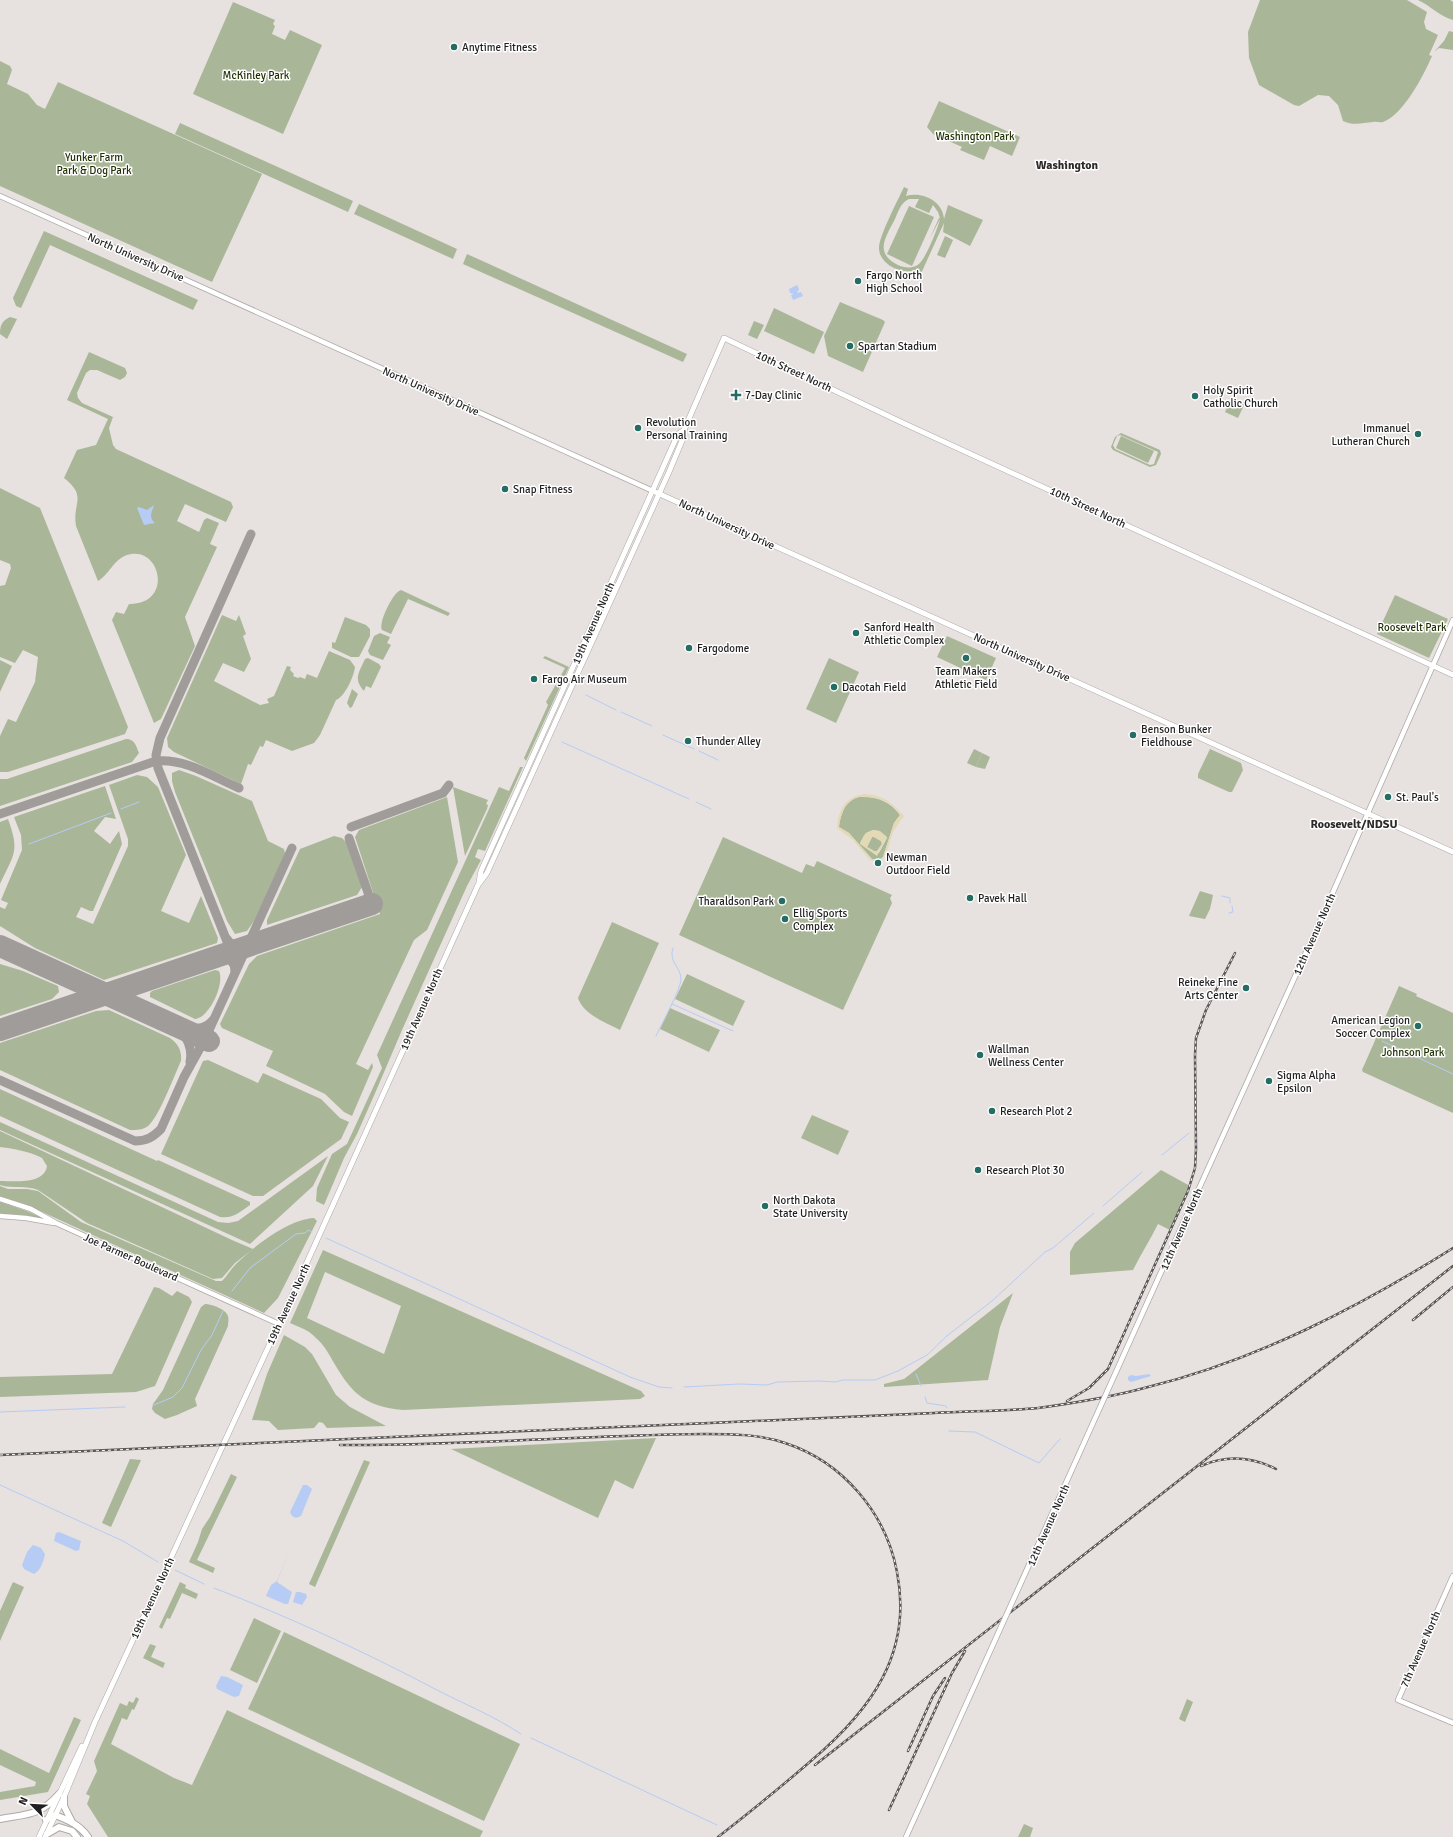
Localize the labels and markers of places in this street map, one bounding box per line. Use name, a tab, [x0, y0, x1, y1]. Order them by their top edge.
place label: Anytime Fitness	[462, 41, 537, 54]
marker: Anytime Fitness	[449, 42, 459, 52]
place label: Fargo North High School	[866, 269, 923, 295]
marker: Fargo North High School	[853, 276, 863, 286]
place label: Spartan Stadium	[858, 340, 937, 353]
marker: Spartan Stadium	[845, 341, 855, 351]
place label: Holy Spirit Catholic Church	[1203, 384, 1278, 410]
marker: 7-Day Clinic	[730, 389, 742, 401]
place label: 7-Day Clinic	[745, 389, 802, 402]
marker: Holy Spirit Catholic Church	[1190, 391, 1200, 401]
place label: Revolution Personal Training	[646, 416, 728, 442]
place label: Immanuel Lutheran Church	[1332, 422, 1410, 448]
marker: Revolution Personal Training	[633, 423, 643, 433]
marker: Immanuel Lutheran Church	[1413, 429, 1423, 439]
place label: Snap Fitness	[513, 483, 573, 496]
marker: Snap Fitness	[500, 484, 510, 494]
place label: Sanford Health Athletic Complex	[864, 621, 944, 647]
marker: Sanford Health Athletic Complex	[851, 628, 861, 638]
place label: Fargodome	[697, 642, 749, 655]
marker: Fargodome	[684, 643, 694, 653]
marker: Team Makers Athletic Field	[961, 653, 971, 663]
place label: Team Makers Athletic Field	[935, 665, 998, 691]
place label: Fargo Air Museum	[542, 673, 627, 686]
marker: Fargo Air Museum	[529, 674, 539, 684]
place label: Dacotah Field	[842, 681, 907, 694]
marker: Dacotah Field	[829, 682, 839, 692]
place label: Benson Bunker Fieldhouse	[1141, 723, 1212, 749]
marker: Benson Bunker Fieldhouse	[1128, 730, 1138, 740]
place label: Thunder Alley	[696, 735, 761, 748]
marker: Thunder Alley	[683, 736, 693, 746]
place label: St. Paul's	[1396, 791, 1439, 804]
marker: St. Paul's	[1383, 792, 1393, 802]
place label: Newman Outdoor Field	[886, 851, 950, 877]
marker: Newman Outdoor Field	[873, 858, 883, 868]
place label: Pavek Hall	[978, 892, 1027, 905]
marker: Pavek Hall	[965, 893, 975, 903]
place label: Tharaldson Park	[698, 895, 774, 908]
marker: Tharaldson Park	[777, 896, 787, 906]
place label: Ellig Sports Complex	[793, 907, 848, 933]
marker: Ellig Sports Complex	[780, 914, 790, 924]
place label: Reineke Fine Arts Center	[1178, 976, 1238, 1002]
marker: Reineke Fine Arts Center	[1241, 983, 1251, 993]
place label: American Legion Soccer Complex	[1331, 1014, 1410, 1040]
marker: American Legion Soccer Complex	[1413, 1021, 1423, 1031]
place label: Wallman Wellness Center	[988, 1043, 1064, 1069]
marker: Wallman Wellness Center	[975, 1050, 985, 1060]
place label: Sigma Alpha Epsilon	[1277, 1069, 1336, 1095]
marker: Sigma Alpha Epsilon	[1264, 1076, 1274, 1086]
place label: Research Plot 2	[1000, 1105, 1073, 1118]
marker: Research Plot 2	[987, 1106, 997, 1116]
place label: Research Plot 30	[986, 1164, 1064, 1177]
marker: Research Plot 30	[973, 1165, 983, 1175]
place label: North Dakota State University	[773, 1194, 848, 1220]
marker: North Dakota State University	[760, 1201, 770, 1211]

